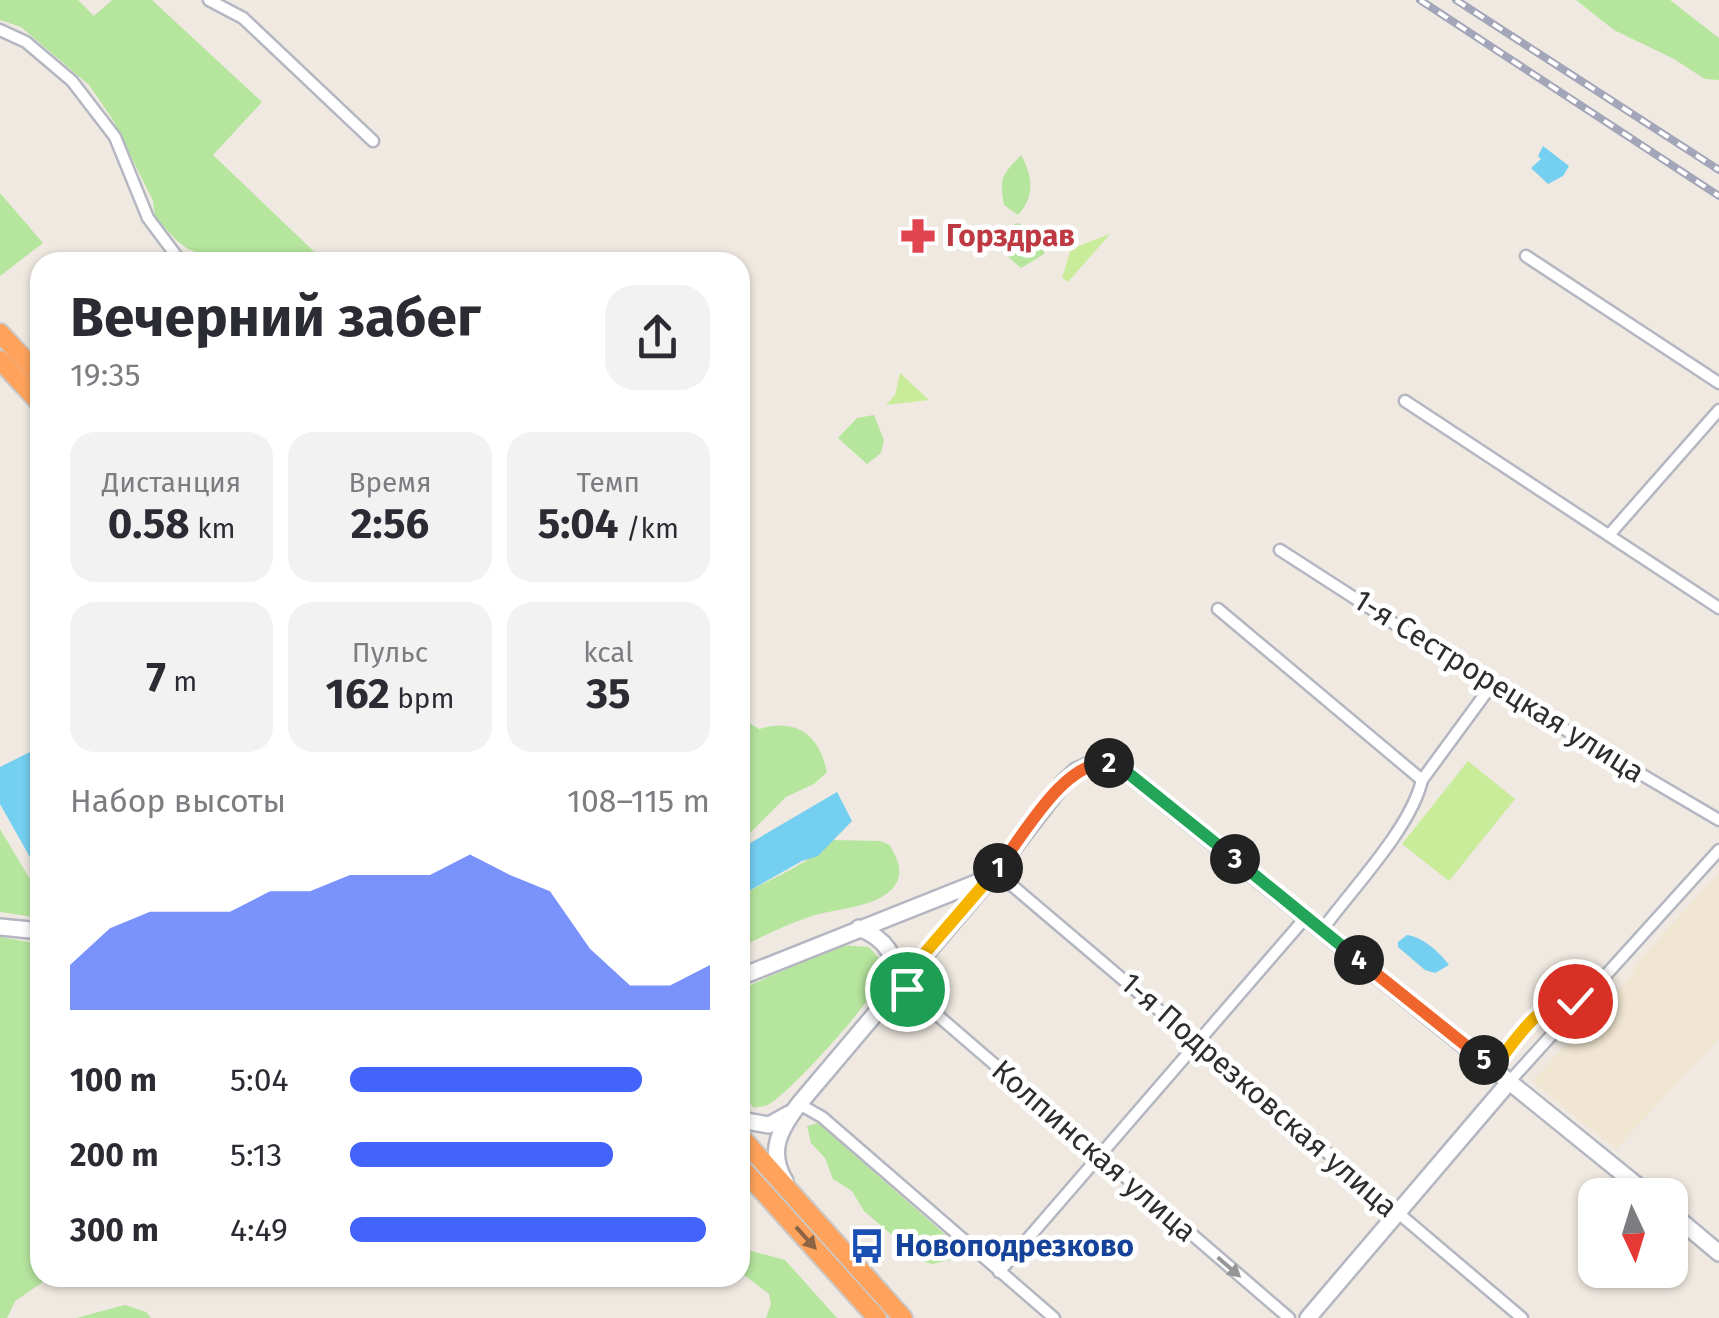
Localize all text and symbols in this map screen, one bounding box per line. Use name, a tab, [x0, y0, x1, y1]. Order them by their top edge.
pharmacy icon: Горздрав	[899, 217, 937, 255]
place label: Горздрав	[946, 218, 1075, 254]
text: Вечерний забег	[70, 285, 481, 351]
button: share	[605, 285, 710, 390]
text: 19:35	[70, 356, 141, 394]
text: Дистанция	[102, 466, 241, 499]
text: Время	[348, 466, 432, 499]
text: Темп	[577, 466, 640, 499]
text: 0.58	[108, 499, 190, 549]
text: 2:56	[351, 499, 429, 549]
text: 5:04	[538, 499, 619, 549]
text: km	[190, 512, 236, 545]
text: /km	[619, 512, 679, 545]
street label: 1-я Сестрорецкая улица	[1347, 582, 1651, 790]
text: Пульс	[352, 636, 428, 669]
text: kcal	[583, 636, 634, 669]
text: 7	[146, 652, 166, 702]
text: m	[166, 665, 197, 698]
text: 162	[325, 669, 390, 719]
text: 35	[586, 669, 631, 719]
text: bpm	[390, 682, 454, 715]
pin: 2	[1084, 738, 1134, 788]
text: 2	[1102, 746, 1116, 779]
text: Набор высоты	[70, 782, 286, 820]
text: 108–115 m	[567, 782, 710, 820]
pin: 3	[1210, 834, 1260, 884]
text: 3	[1228, 842, 1242, 875]
pin: 1	[973, 843, 1023, 893]
text: 1	[992, 851, 1005, 884]
pin: 4	[1334, 935, 1384, 985]
text: 4	[1351, 943, 1367, 976]
pin	[865, 947, 950, 1032]
pin	[1533, 959, 1618, 1044]
icon: arrive	[880, 962, 935, 1017]
street label: 1-я Подрезковская улица	[1113, 965, 1405, 1225]
icon: check	[1548, 974, 1603, 1029]
pin: 5	[1459, 1035, 1509, 1085]
text: 5	[1476, 1043, 1492, 1076]
street label: Колпинская улица	[984, 1052, 1204, 1250]
text: 100 m	[70, 1061, 157, 1099]
text: 5:04	[230, 1061, 289, 1099]
text: 200 m	[70, 1136, 159, 1174]
text: 5:13	[230, 1136, 282, 1174]
north arrow	[1578, 1178, 1688, 1288]
map controls	[1578, 1178, 1688, 1288]
text: 300 m	[70, 1211, 159, 1249]
text: 4:49	[230, 1211, 288, 1249]
one-way arrow	[794, 1225, 816, 1250]
bus stop icon: Новоподрезково	[848, 1227, 886, 1265]
place label: Новоподрезково	[895, 1228, 1134, 1264]
one-way arrow	[1216, 1255, 1241, 1277]

